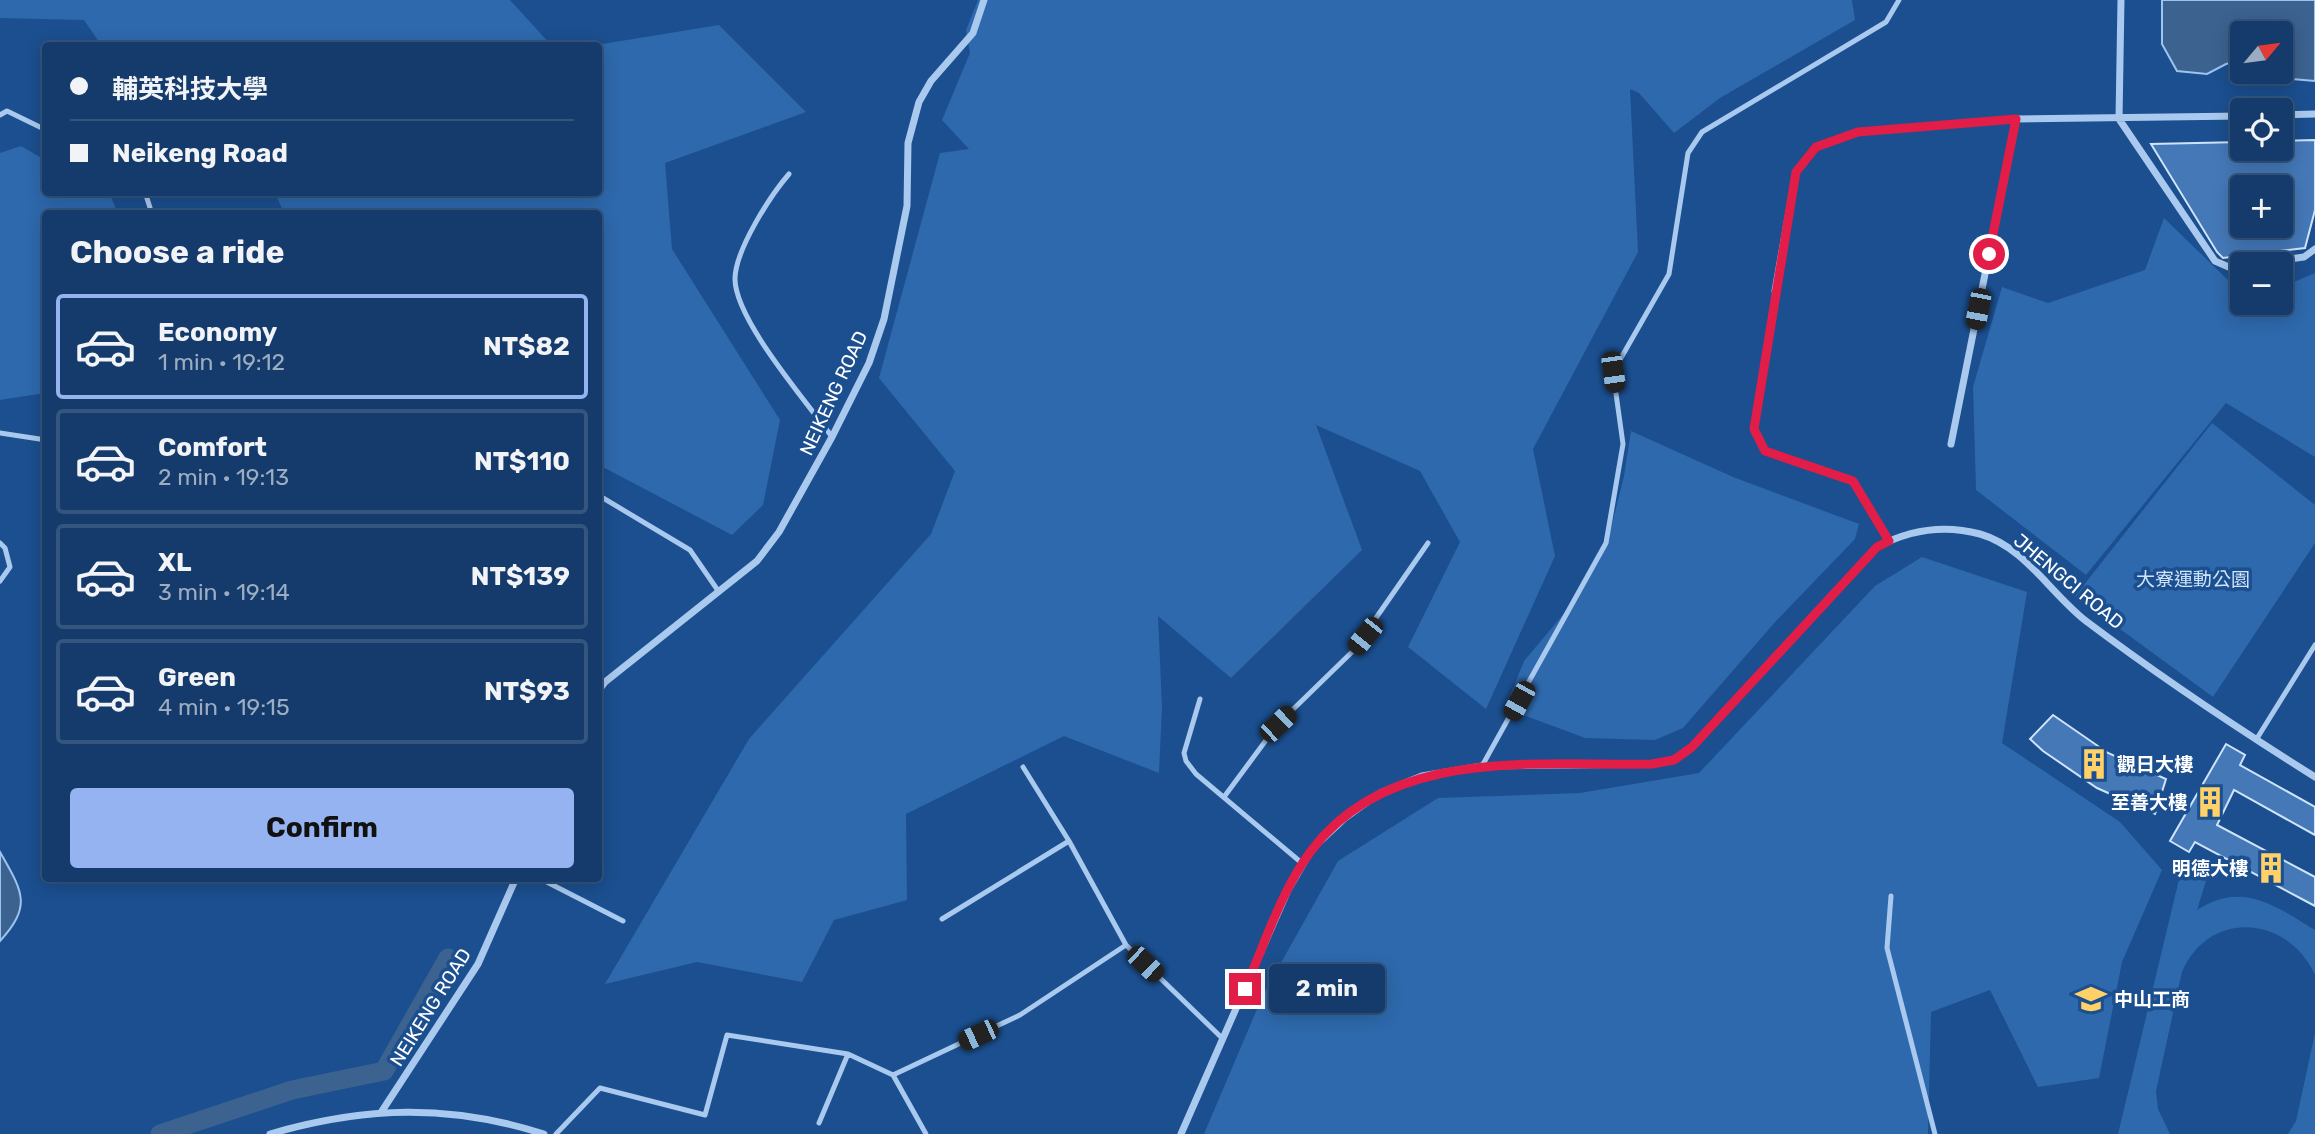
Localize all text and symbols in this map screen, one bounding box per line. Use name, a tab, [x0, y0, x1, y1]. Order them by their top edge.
north arrow	[2230, 21, 2292, 84]
map controls	[2230, 21, 2293, 315]
text: 輔英科技大學	[112, 74, 268, 105]
button: locate	[2230, 98, 2293, 161]
text: Neikeng Road	[112, 138, 288, 169]
button: +	[2230, 175, 2293, 238]
text: Choose a ride	[70, 233, 284, 271]
route start	[1973, 238, 2005, 270]
button: −	[2230, 252, 2293, 315]
car	[1964, 286, 1993, 332]
icon: car	[74, 315, 137, 378]
text: Economy	[158, 317, 277, 348]
street label: NEIKENG ROAD	[795, 327, 872, 459]
text: NT$82	[483, 331, 570, 362]
text: 1 min · 19:12	[158, 348, 285, 376]
car	[1600, 350, 1627, 394]
icon: car	[74, 430, 137, 493]
text: Comfort	[158, 432, 267, 463]
text: NT$110	[474, 446, 570, 477]
text: 2 min · 19:13	[158, 463, 289, 491]
street label: JHENGCI ROAD	[2009, 529, 2128, 634]
icon: car	[74, 545, 137, 608]
text: XL	[158, 547, 191, 578]
text: NT$139	[471, 561, 570, 592]
park label: 大寮運動公園	[2136, 568, 2250, 591]
text: 3 min · 19:14	[158, 578, 290, 606]
car	[1344, 613, 1387, 659]
icon: car	[74, 660, 137, 723]
text: Green	[158, 662, 236, 693]
text: NT$93	[484, 676, 570, 707]
car	[1500, 678, 1539, 724]
text: 4 min · 19:15	[158, 693, 290, 721]
car	[1256, 702, 1301, 746]
building icon: 觀日大樓	[2077, 747, 2111, 781]
place label: 觀日大樓	[2117, 753, 2193, 776]
building icon: 至善大樓	[2193, 785, 2227, 819]
button: Confirm	[70, 788, 574, 868]
place label: 至善大樓	[2111, 791, 2187, 814]
building icon: 明德大樓	[2254, 851, 2288, 885]
place label: 明德大樓	[2172, 857, 2248, 880]
car	[1123, 942, 1168, 986]
street label: NEIKENG ROAD	[385, 944, 476, 1070]
callout: 2 min	[1270, 964, 1385, 1014]
route end	[1229, 973, 1261, 1005]
text: 2 min	[1296, 974, 1358, 1002]
school or university icon: 中山工商	[2074, 982, 2108, 1016]
place label: 中山工商	[2114, 988, 2190, 1011]
car	[955, 1017, 1002, 1053]

